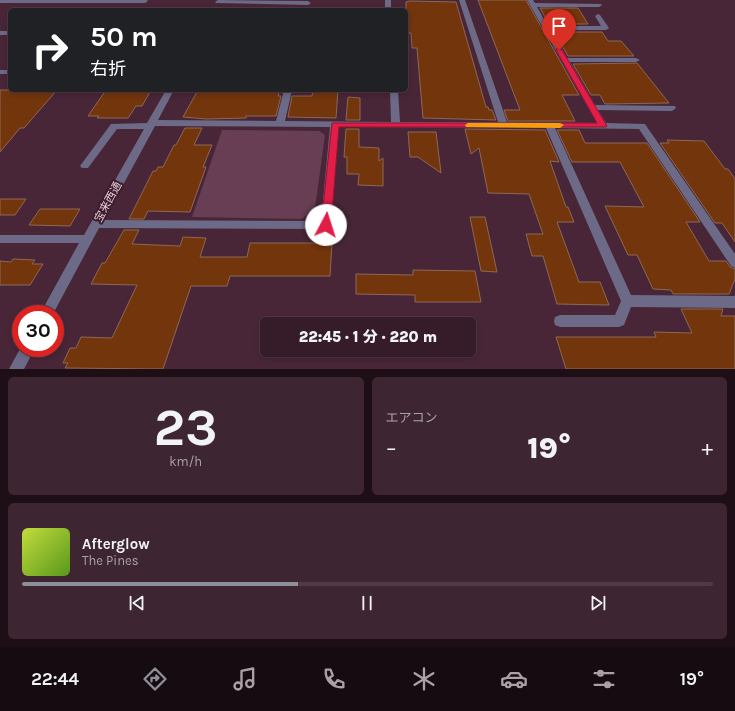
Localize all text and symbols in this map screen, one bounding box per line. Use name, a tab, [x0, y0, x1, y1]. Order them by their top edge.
pin	[542, 9, 576, 50]
icon: arrive	[548, 15, 570, 37]
text: 50 m	[90, 20, 158, 53]
icon: right	[24, 24, 76, 76]
text: 右折	[90, 58, 126, 80]
street label: 宝来西通	[92, 180, 124, 224]
position arrow	[305, 204, 347, 246]
speed limit sign: 30	[12, 305, 64, 357]
text: 22:45 · 1 分 · 220 m	[299, 328, 437, 346]
text: 23	[154, 397, 218, 458]
text: エアコン	[386, 410, 438, 425]
text: 19°	[527, 430, 571, 466]
text: −	[386, 435, 397, 461]
text: +	[701, 435, 713, 461]
text: km/h	[169, 454, 202, 469]
text: Afterglow	[82, 535, 150, 553]
text: The Pines	[82, 553, 139, 568]
icon: previous	[126, 592, 148, 614]
icon: pause	[356, 592, 378, 614]
icon: next	[587, 592, 609, 614]
icon: directions	[141, 665, 169, 693]
icon: music	[231, 665, 259, 693]
icon: phone	[320, 665, 348, 693]
icon: climate	[410, 665, 438, 693]
icon: car	[500, 665, 528, 693]
icon: filters	[590, 665, 618, 693]
text: 22:44	[31, 668, 79, 690]
text: 19°	[680, 668, 704, 690]

